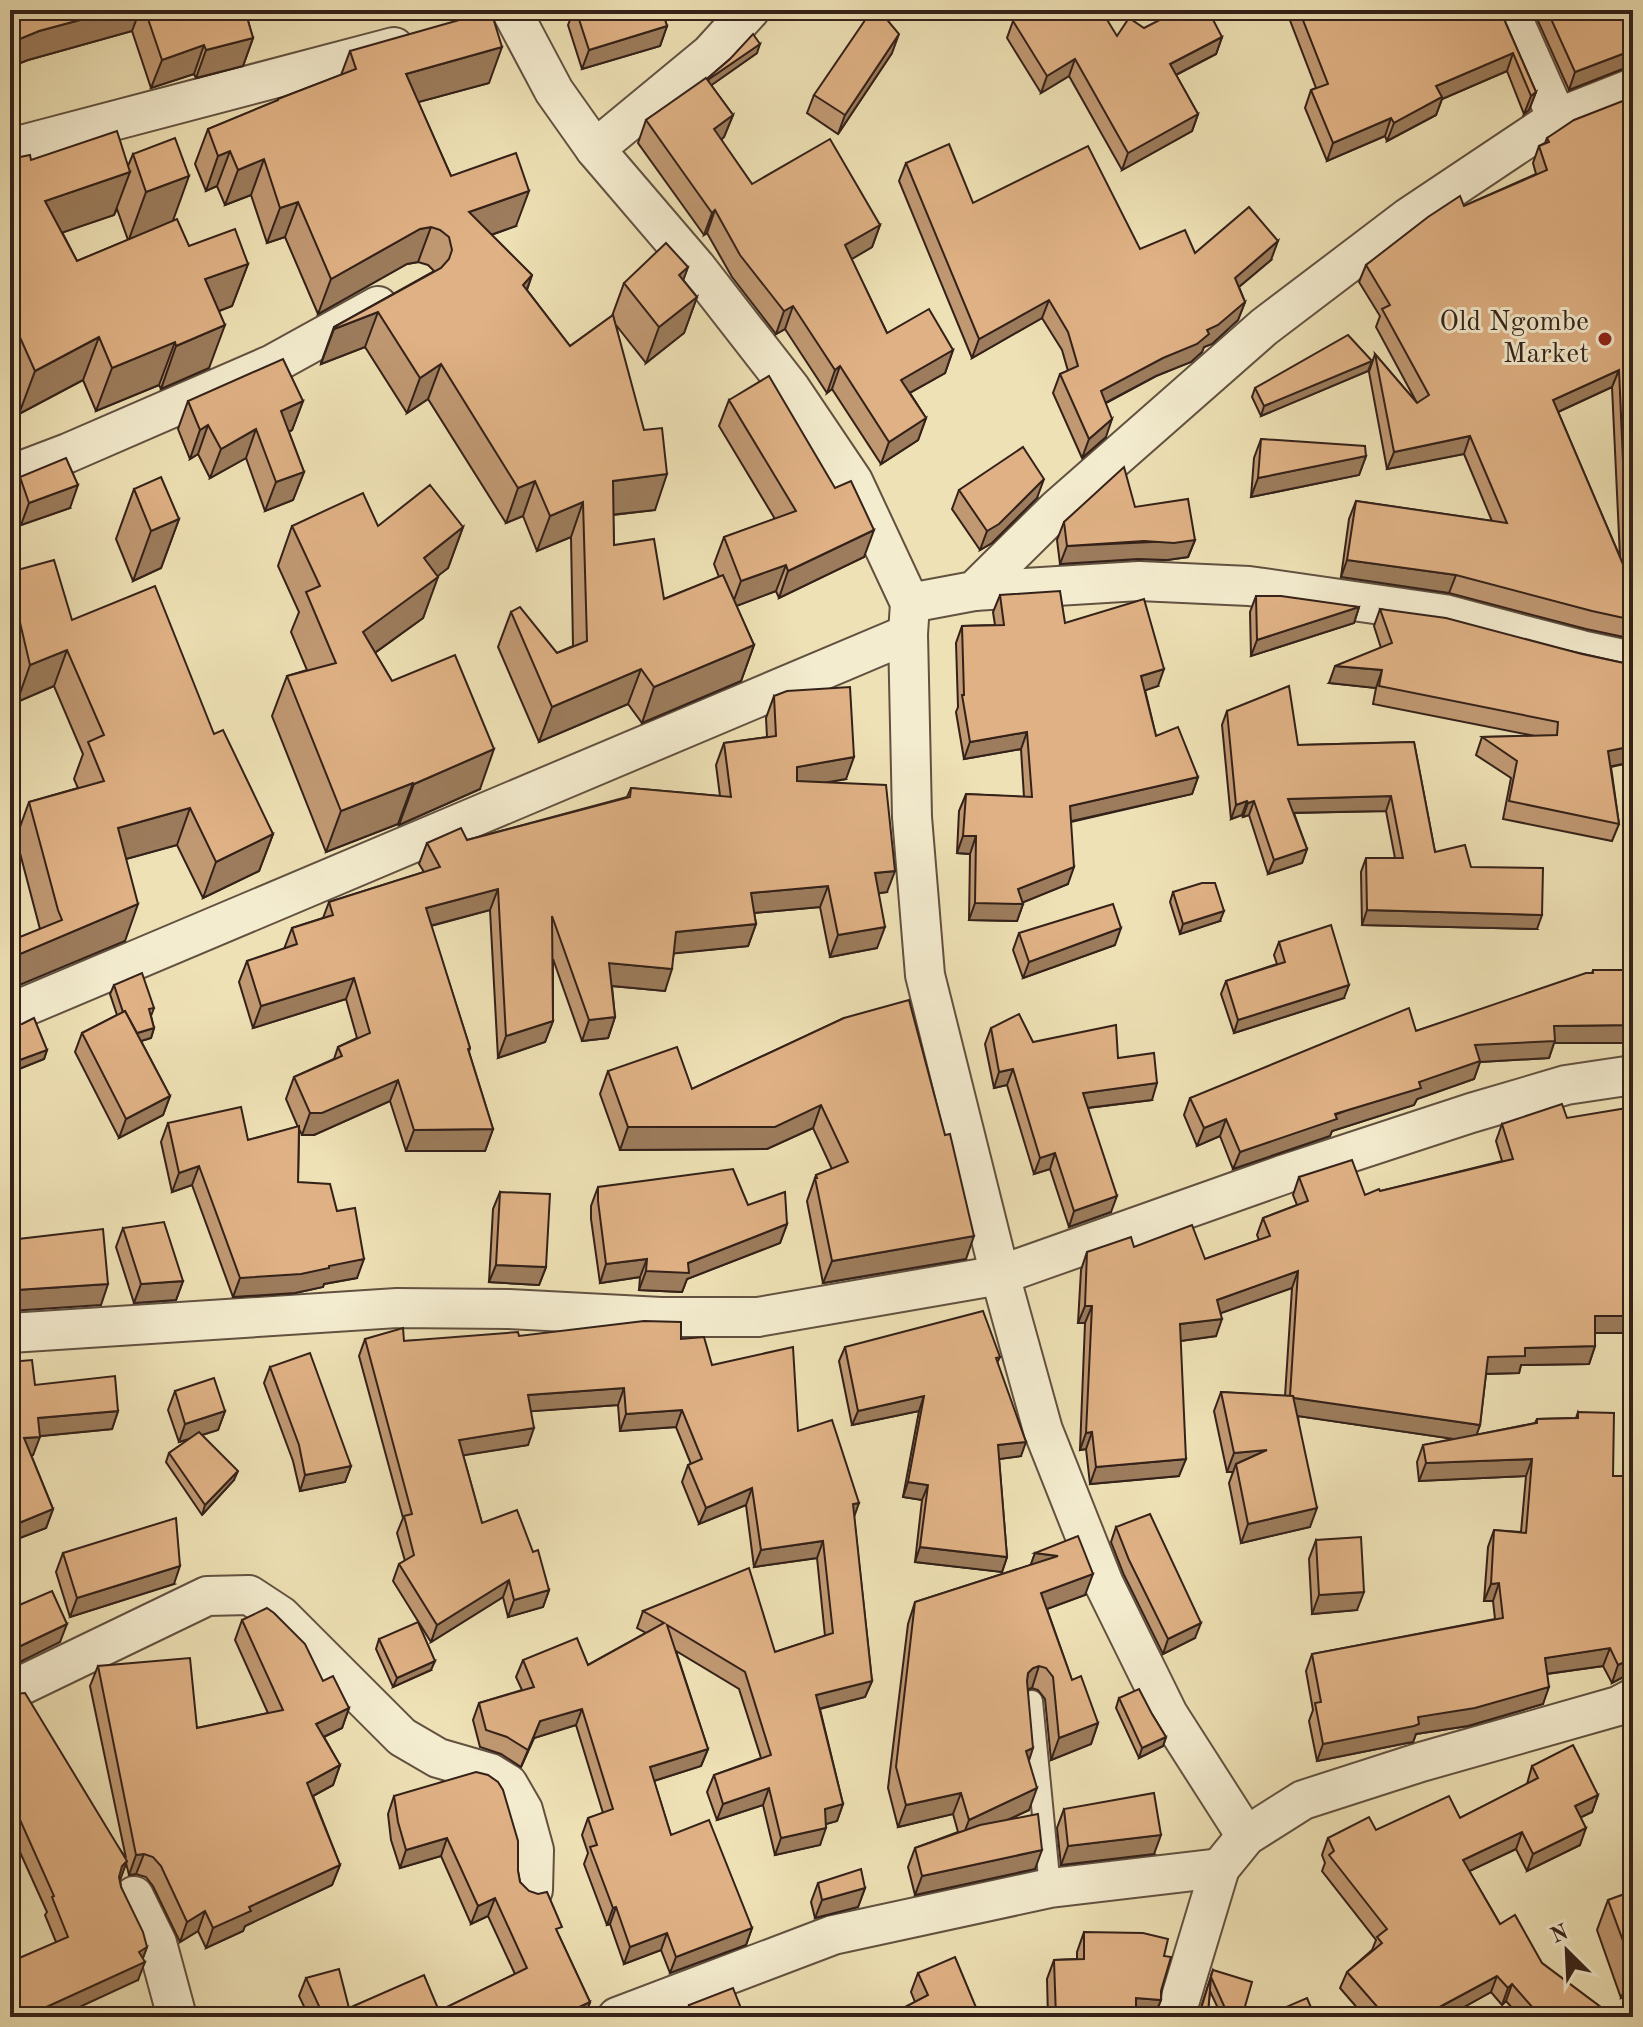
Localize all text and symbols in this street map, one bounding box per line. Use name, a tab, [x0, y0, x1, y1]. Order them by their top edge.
place label: Old Ngombe Market	[1439, 309, 1589, 369]
marker: Old Ngombe Market	[1596, 330, 1614, 348]
north arrow	[1527, 1911, 1607, 1991]
text: N	[1548, 1921, 1572, 1948]

